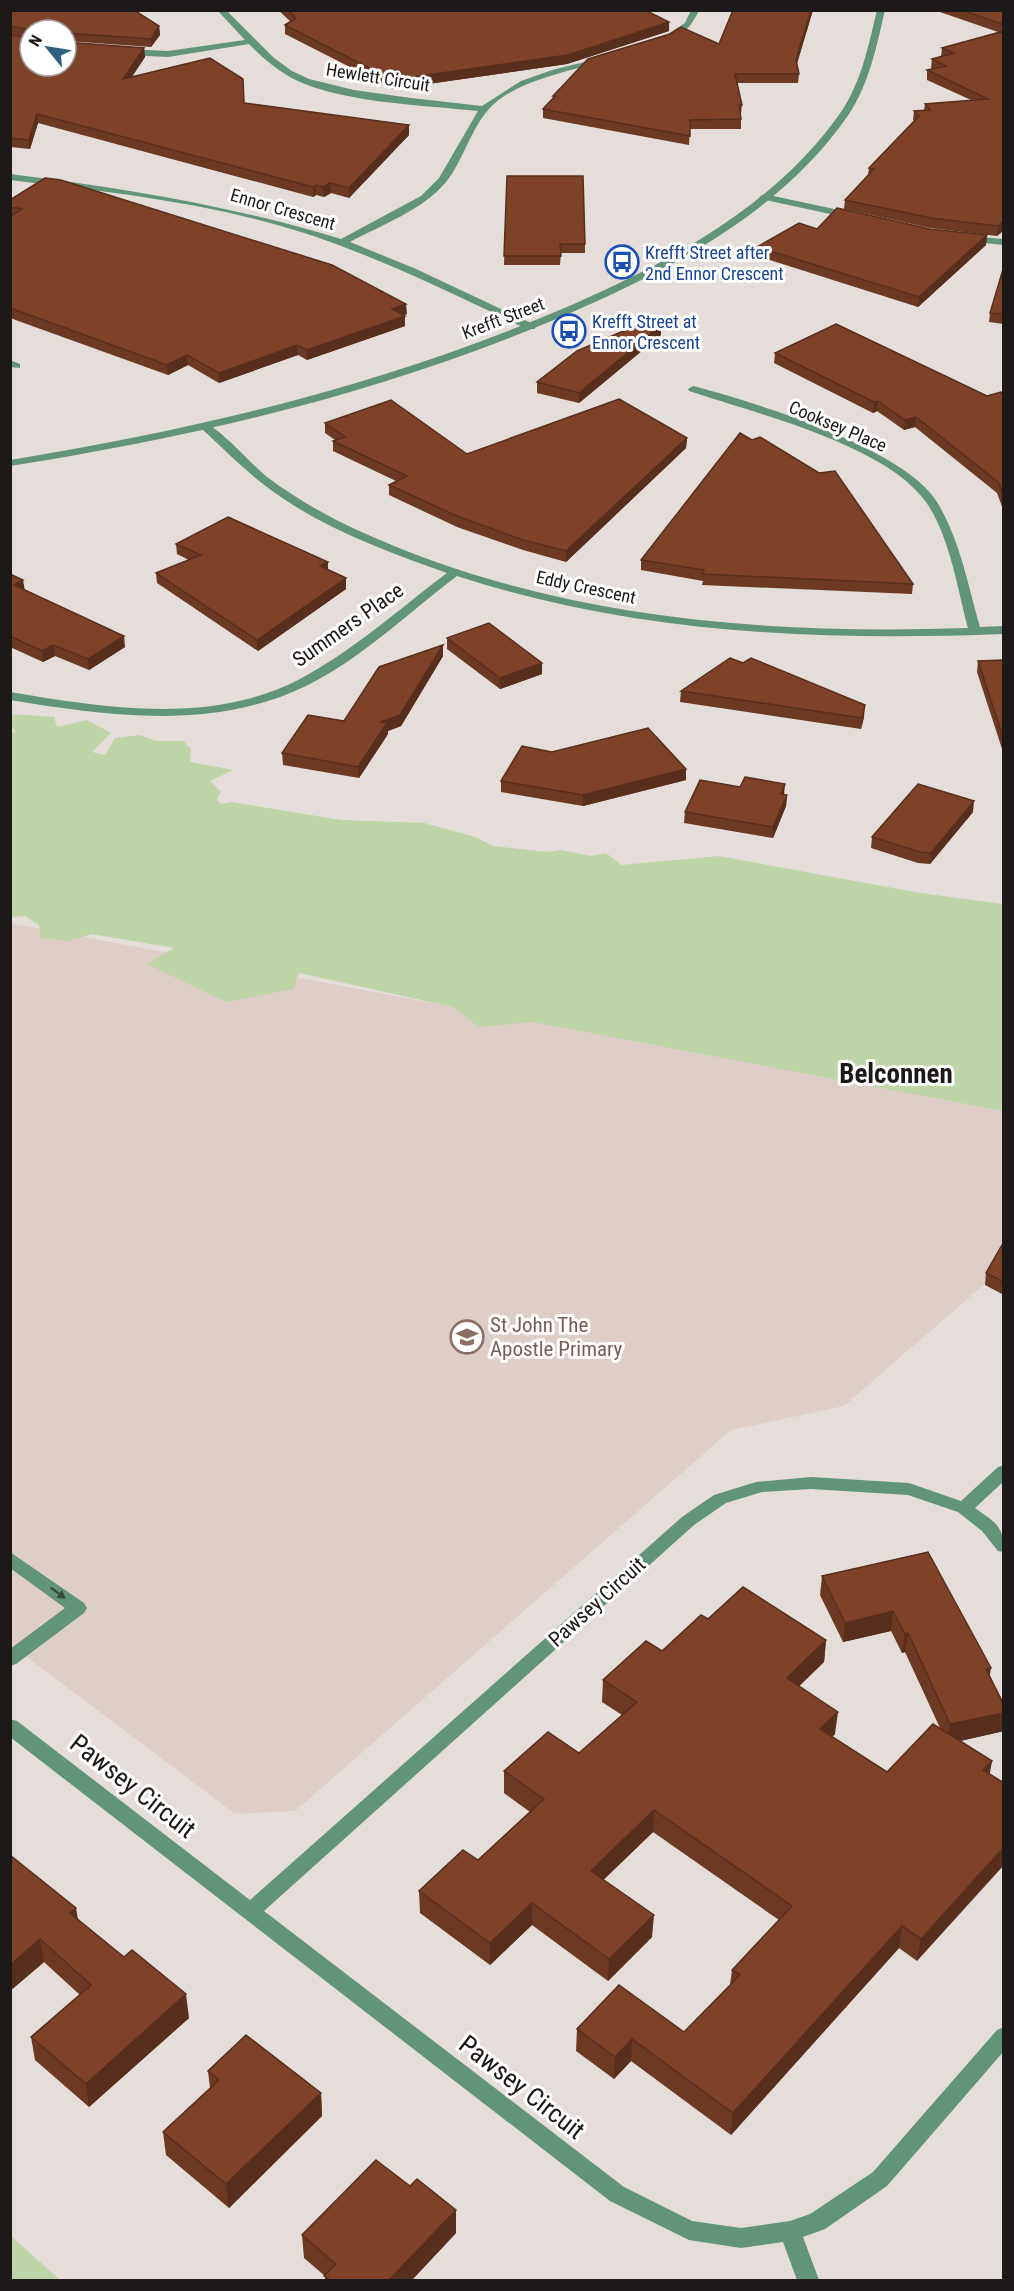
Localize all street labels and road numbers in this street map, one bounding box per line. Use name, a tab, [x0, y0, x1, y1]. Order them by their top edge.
street label: Hewlett Circuit	[325, 58, 431, 96]
street label: Ennor Crescent	[228, 184, 338, 234]
street label: Krefft Street	[459, 293, 547, 343]
street label: Cooksey Place	[786, 396, 890, 456]
street label: Eddy Crescent	[534, 566, 638, 608]
street label: Summers Place	[288, 578, 408, 672]
street label: Pawsey Circuit	[544, 1552, 650, 1652]
street label: Pawsey Circuit	[64, 1728, 202, 1844]
street label: Pawsey Circuit	[453, 2029, 591, 2145]

